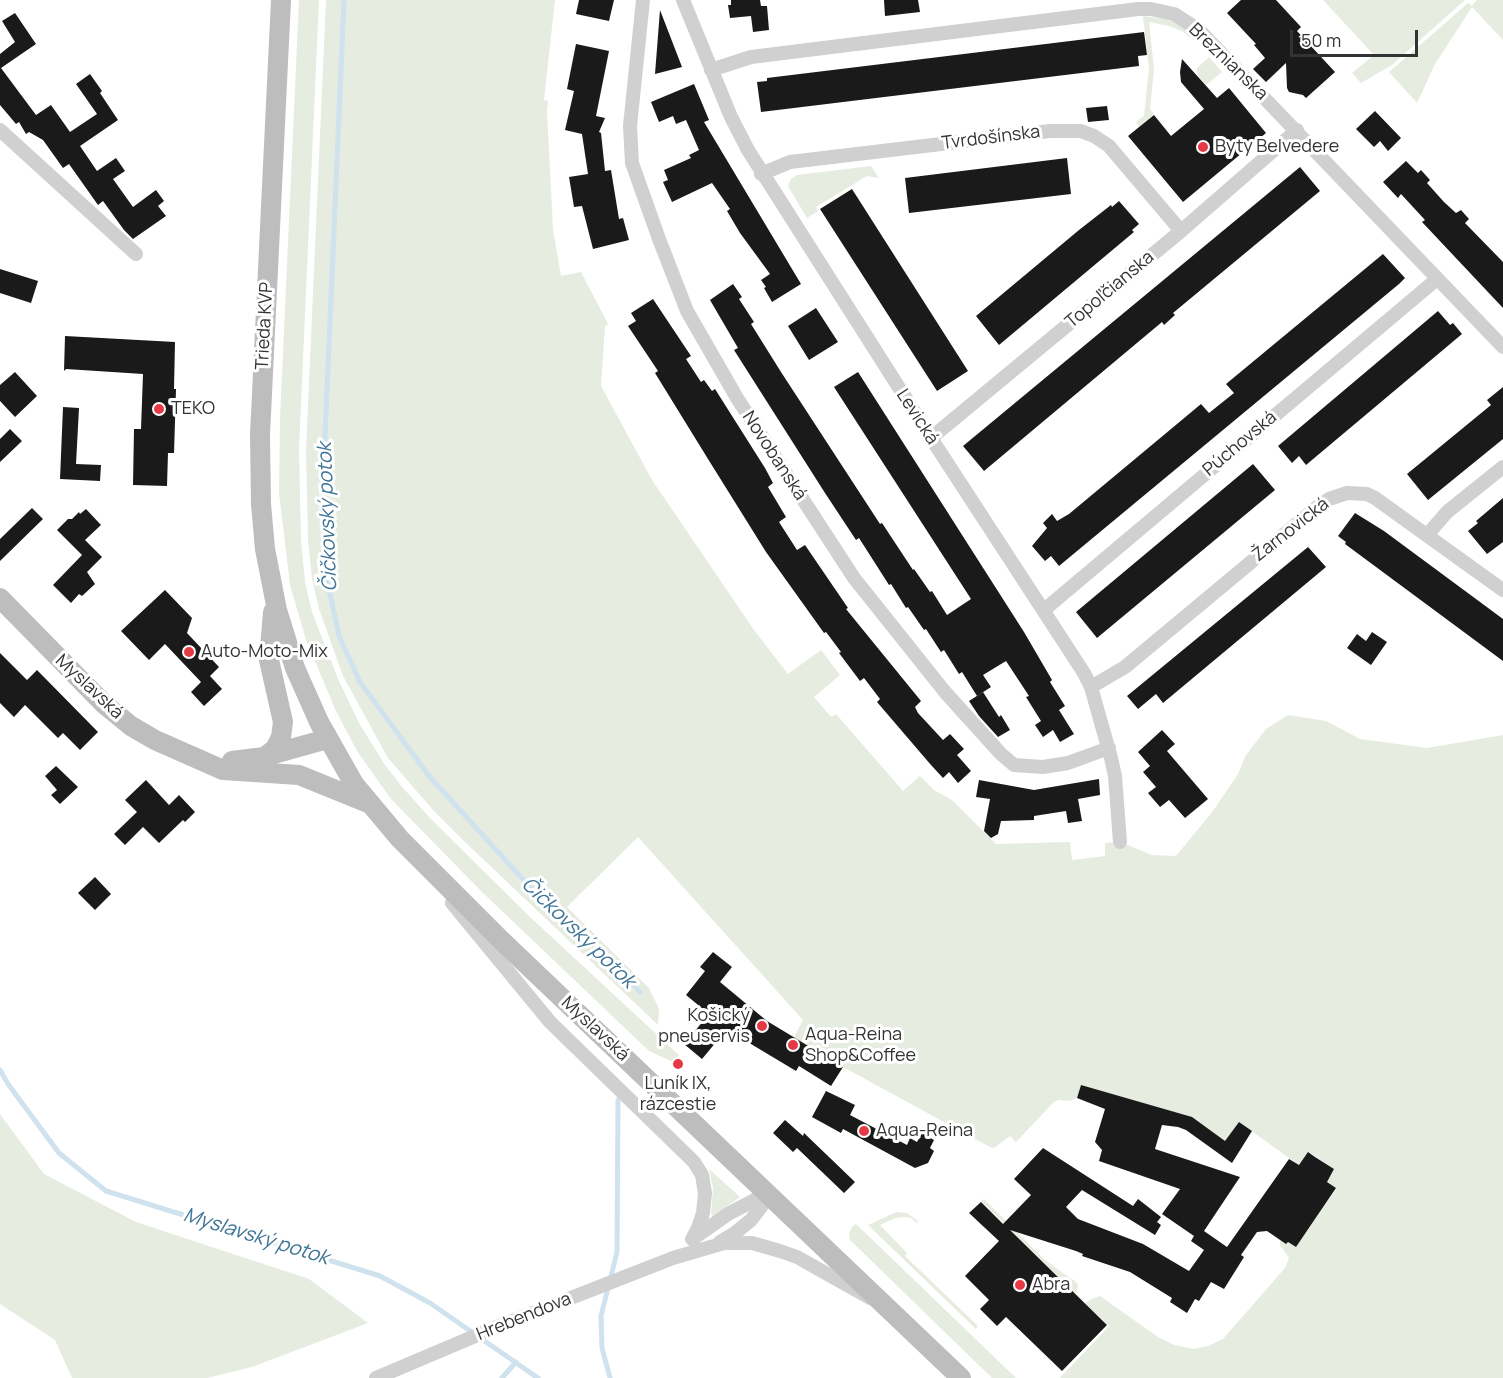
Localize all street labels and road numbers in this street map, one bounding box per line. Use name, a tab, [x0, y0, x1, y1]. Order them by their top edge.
street label: Breznianska	[1184, 19, 1272, 105]
street label: Tvrdošínska	[941, 121, 1041, 155]
street label: Topoľčianska	[1061, 247, 1159, 333]
street label: Trieda KVP	[252, 282, 278, 370]
street label: Levická	[891, 385, 943, 449]
street label: Novobanská	[737, 407, 811, 505]
street label: Púchovská	[1199, 407, 1281, 481]
street label: Žarnovická	[1249, 494, 1333, 566]
street label: Myslavská	[51, 650, 127, 724]
street label: Myslavská	[557, 992, 633, 1066]
street label: Hrebendova	[473, 1288, 575, 1346]

